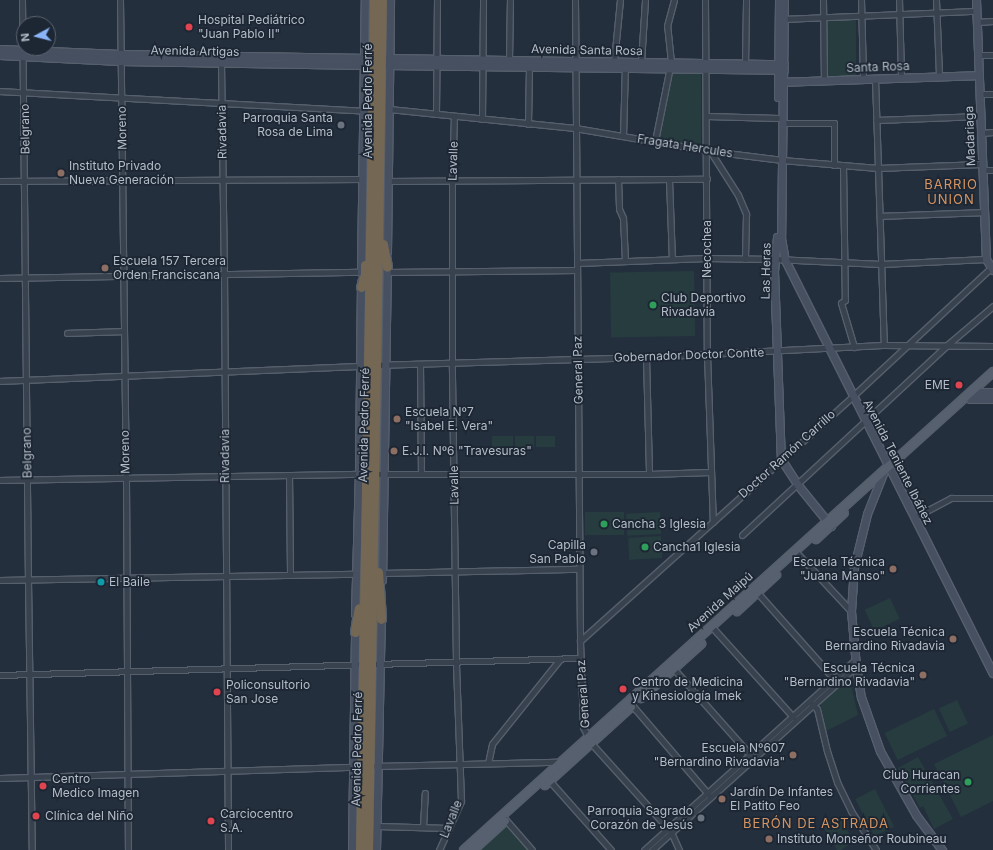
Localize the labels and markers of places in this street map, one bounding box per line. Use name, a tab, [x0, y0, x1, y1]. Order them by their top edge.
place label: Hospital Pediátrico "Juan Pablo II"	[198, 13, 305, 41]
marker: Hospital Pediátrico "Juan Pablo II"	[183, 21, 195, 33]
place label: Parroquia Santa Rosa de Lima	[243, 111, 333, 139]
marker: Parroquia Santa Rosa de Lima	[336, 120, 346, 130]
place label: Instituto Privado Nueva Generación	[69, 159, 174, 187]
marker: Instituto Privado Nueva Generación	[56, 168, 66, 178]
place label: Escuela 157 Tercera Orden Franciscana	[113, 254, 226, 282]
marker: Escuela 157 Tercera Orden Franciscana	[100, 263, 110, 273]
place label: Club Deportivo Rivadavia	[661, 291, 746, 319]
marker: Club Deportivo Rivadavia	[648, 300, 658, 310]
place label: EME	[925, 378, 950, 392]
marker: EME	[953, 379, 965, 391]
place label: Escuela Nº7 "Isabel E. Vera"	[405, 405, 493, 433]
marker: Escuela Nº7 "Isabel E. Vera"	[392, 414, 402, 424]
place label: E.J.I. Nº6 "Travesuras"	[402, 444, 532, 458]
marker: E.J.I. Nº6 "Travesuras"	[389, 446, 399, 456]
place label: Cancha 3 Iglesia	[612, 517, 706, 531]
marker: Cancha 3 Iglesia	[599, 519, 609, 529]
place label: Capilla San Pablo	[529, 538, 586, 566]
place label: Cancha1 Iglesia	[653, 540, 741, 554]
marker: Cancha1 Iglesia	[640, 542, 650, 552]
marker: Capilla San Pablo	[589, 547, 599, 557]
place label: Escuela Técnica "Juana Manso"	[793, 555, 885, 583]
marker: Escuela Técnica "Juana Manso"	[888, 564, 898, 574]
place label: El Baile	[109, 575, 150, 589]
marker: El Baile	[96, 577, 106, 587]
place label: Escuela Técnica Bernardino Rivadavia	[825, 625, 945, 653]
marker: Escuela Técnica Bernardino Rivadavia	[948, 634, 958, 644]
place label: Escuela Técnica "Bernardino Rivadavia"	[784, 661, 915, 689]
marker: Escuela Técnica "Bernardino Rivadavia"	[918, 670, 928, 680]
place label: Centro de Medicina y Kinesiología Imek	[632, 675, 743, 703]
place label: Policonsultorio San Jose	[226, 678, 310, 706]
marker: Centro de Medicina y Kinesiología Imek	[617, 683, 629, 695]
marker: Policonsultorio San Jose	[211, 686, 223, 698]
place label: Escuela Nº607 "Bernardino Rivadavia"	[654, 741, 785, 769]
marker: Escuela Nº607 "Bernardino Rivadavia"	[788, 750, 798, 760]
place label: Club Huracan Corrientes	[882, 768, 960, 796]
place label: Centro Medico Imagen	[52, 772, 139, 800]
marker: Club Huracan Corrientes	[963, 777, 973, 787]
marker: Centro Medico Imagen	[37, 780, 49, 792]
place label: Jardín De Infantes El Patito Feo	[730, 785, 833, 813]
marker: Jardín De Infantes El Patito Feo	[717, 794, 727, 804]
place label: Parroquia Sagrado Corazón de Jesús	[587, 804, 693, 832]
place label: Carciocentro S.A.	[220, 807, 293, 835]
place label: Clínica del Niño	[45, 809, 134, 823]
marker: Clínica del Niño	[30, 810, 42, 822]
marker: Parroquia Sagrado Corazón de Jesús	[696, 813, 706, 823]
marker: Carciocentro S.A.	[205, 815, 217, 827]
place label: Instituto Monseñor Roubineau	[777, 832, 947, 846]
marker: Instituto Monseñor Roubineau	[764, 834, 774, 844]

